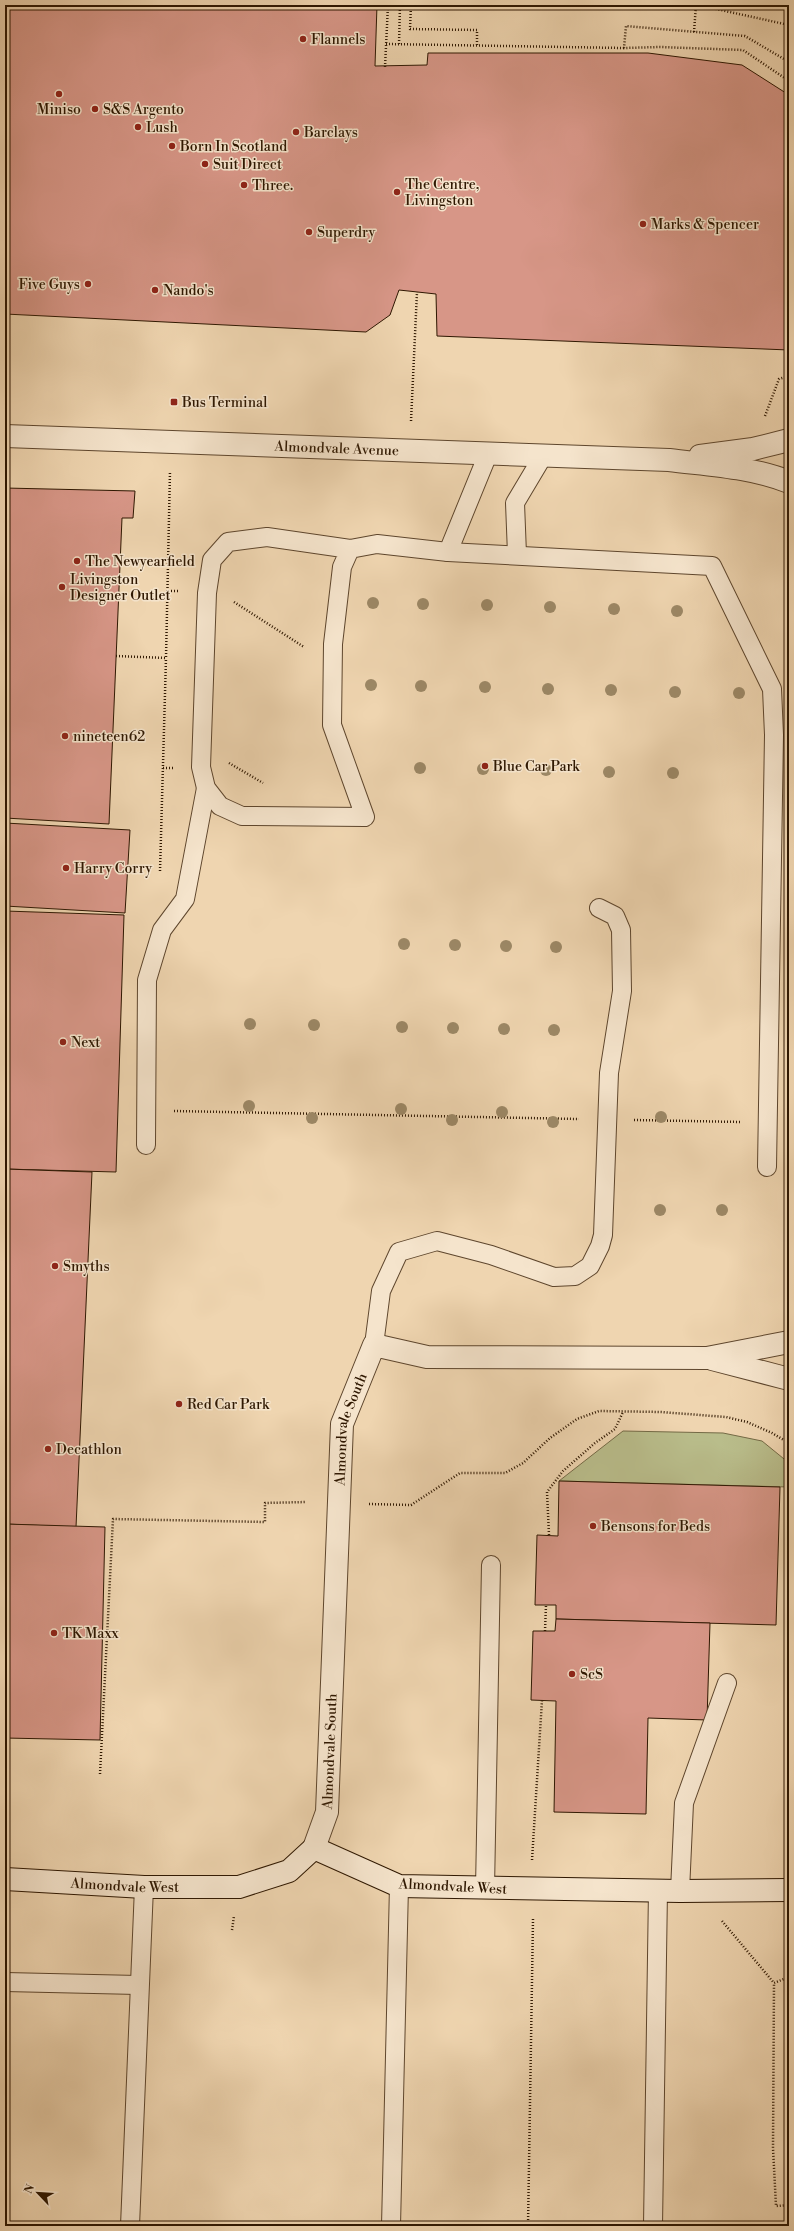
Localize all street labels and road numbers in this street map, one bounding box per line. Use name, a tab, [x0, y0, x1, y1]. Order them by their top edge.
street label: Almondvale Avenue	[273, 438, 399, 460]
street label: Almondvale South	[332, 1370, 372, 1487]
street label: Almondvale South	[319, 1692, 342, 1811]
street label: Almondvale West	[69, 1875, 179, 1897]
street label: Almondvale West	[397, 1875, 508, 1899]

